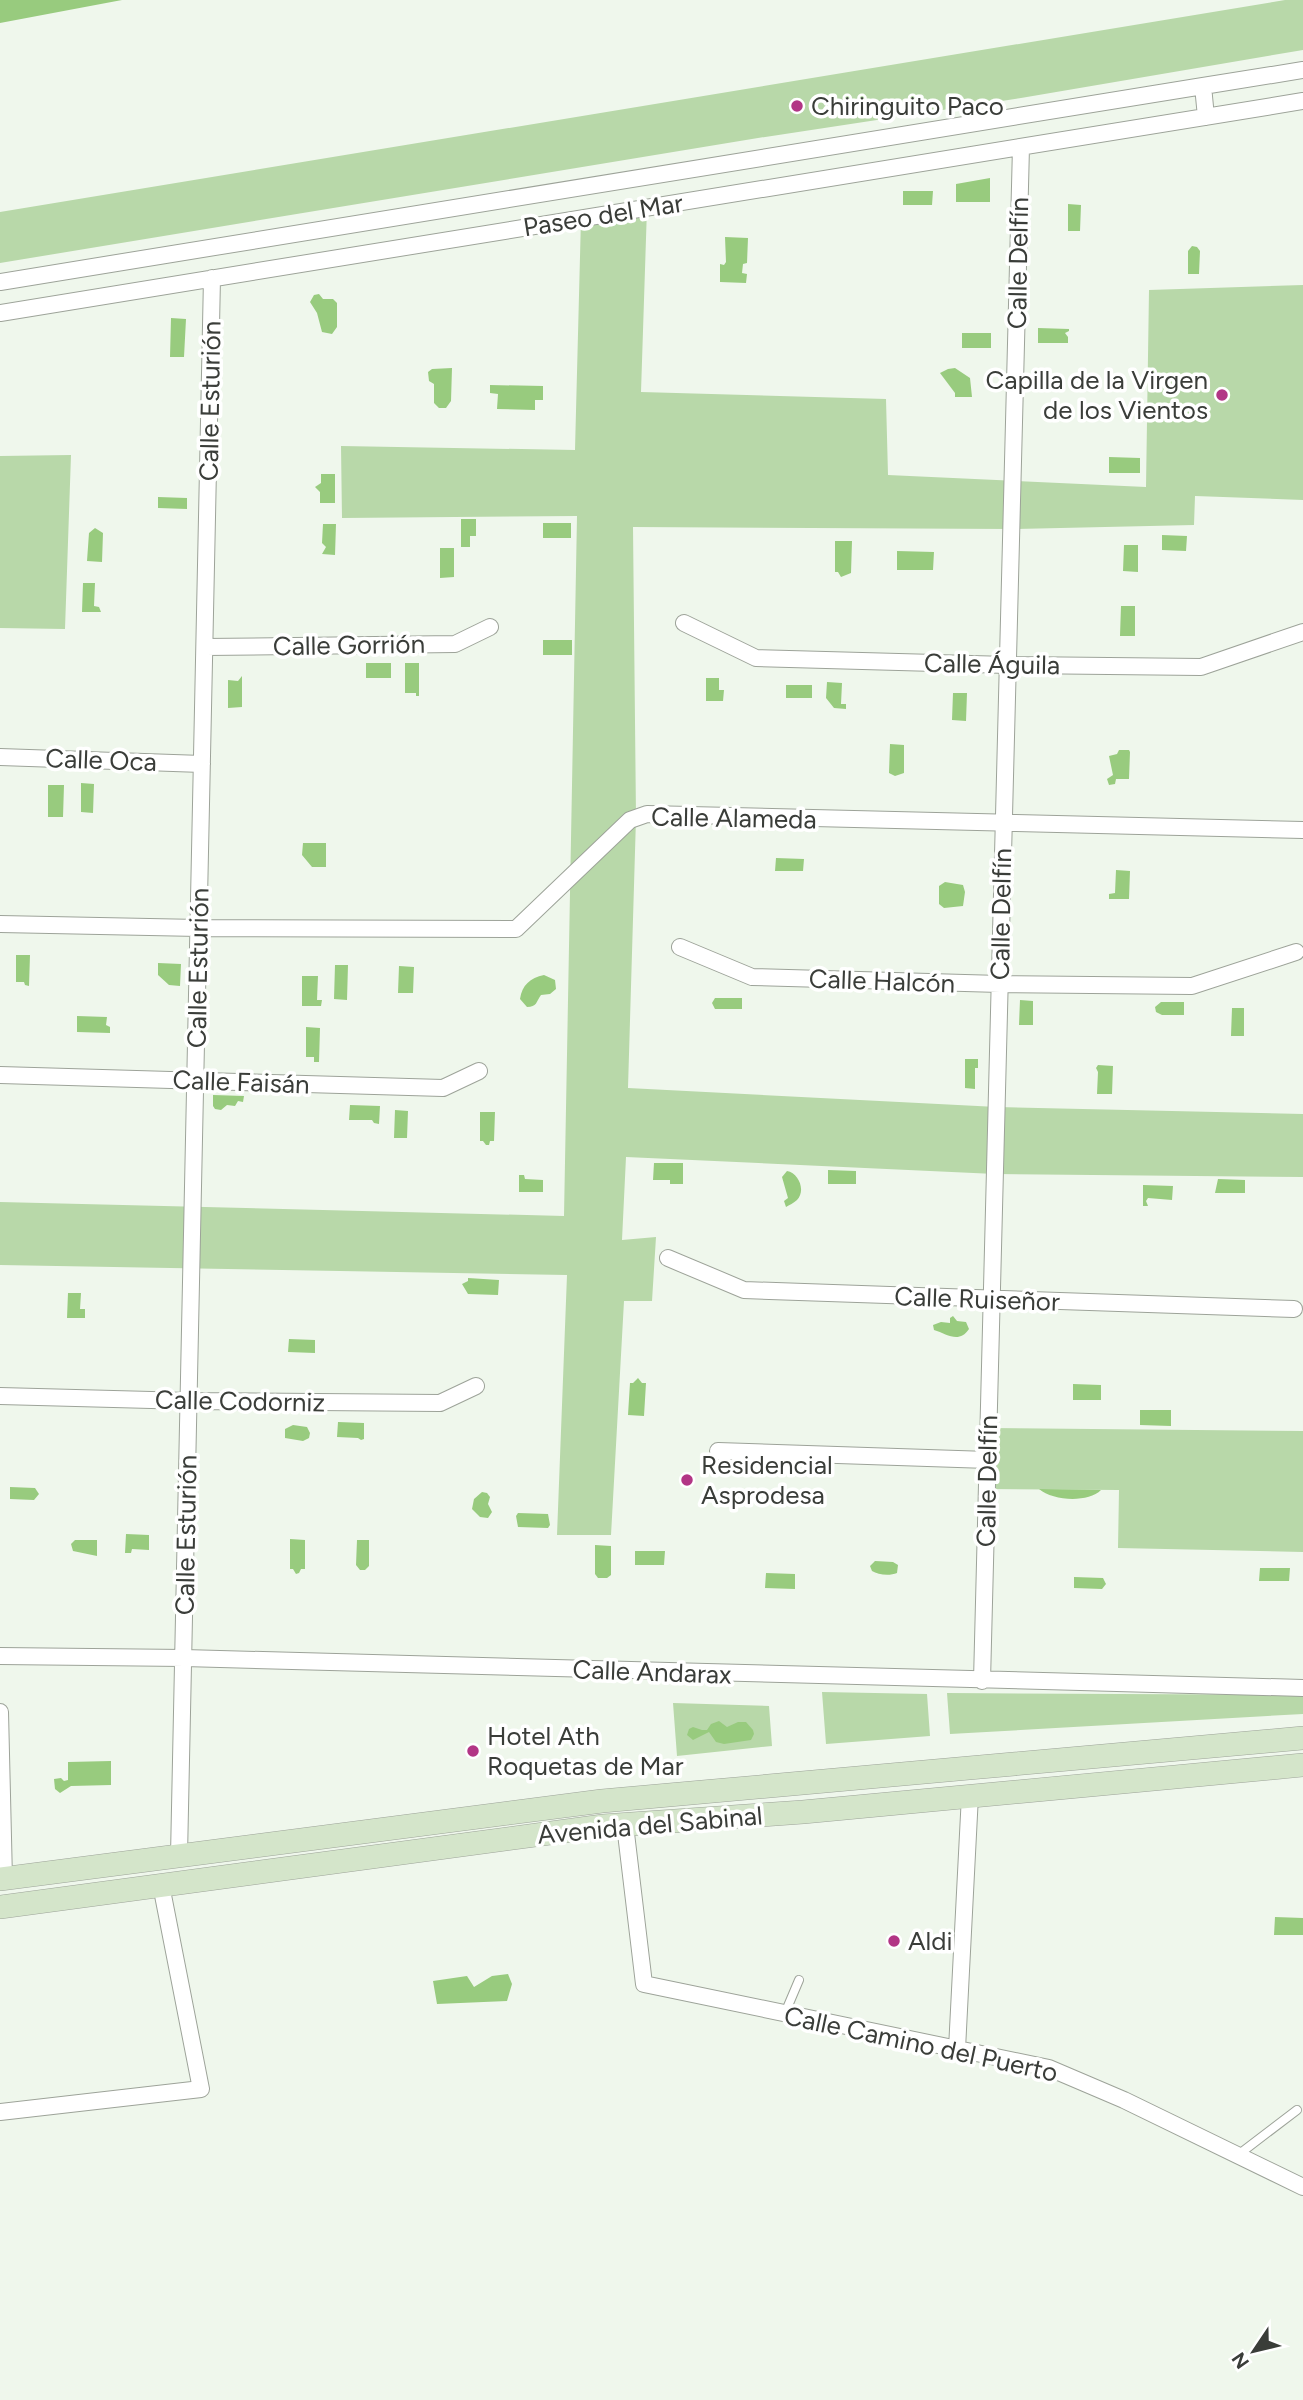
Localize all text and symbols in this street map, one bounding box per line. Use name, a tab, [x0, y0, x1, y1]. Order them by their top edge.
place label: Chiringuito Paco	[811, 90, 1004, 122]
marker: Chiringuito Paco	[789, 98, 805, 114]
street label: Paseo del Mar	[521, 187, 685, 243]
street label: Calle Delfín	[1001, 197, 1035, 329]
street label: Calle Esturión	[193, 321, 227, 481]
place label: Capilla de la Virgen de los Vientos	[985, 364, 1208, 426]
marker: Capilla de la Virgen de los Vientos	[1214, 387, 1230, 403]
street label: Calle Gorrión	[273, 628, 425, 662]
street label: Calle Águila	[924, 647, 1060, 681]
street label: Calle Oca	[45, 742, 157, 778]
street label: Calle Alameda	[651, 801, 817, 835]
street label: Calle Delfín	[984, 848, 1018, 980]
street label: Calle Esturión	[181, 888, 215, 1048]
street label: Calle Halcón	[808, 962, 956, 1000]
street label: Calle Faisán	[172, 1064, 310, 1100]
street label: Calle Ruiseñor	[894, 1280, 1060, 1318]
street label: Calle Codorniz	[155, 1384, 325, 1418]
street label: Calle Delfín	[970, 1415, 1004, 1547]
place label: Residencial Asprodesa	[701, 1449, 833, 1511]
street label: Calle Esturión	[169, 1455, 203, 1615]
marker: Residencial Asprodesa	[679, 1472, 695, 1488]
street label: Calle Andarax	[572, 1653, 733, 1691]
place label: Hotel Ath Roquetas de Mar	[487, 1720, 684, 1782]
marker: Hotel Ath Roquetas de Mar	[465, 1743, 481, 1759]
street label: Avenida del Sabinal	[536, 1799, 764, 1851]
place label: Aldi	[908, 1925, 953, 1957]
marker: Aldi	[886, 1933, 902, 1949]
street label: Calle Camino del Puerto	[781, 1999, 1061, 2089]
north arrow	[1219, 2316, 1289, 2386]
text: N	[1227, 2348, 1254, 2373]

